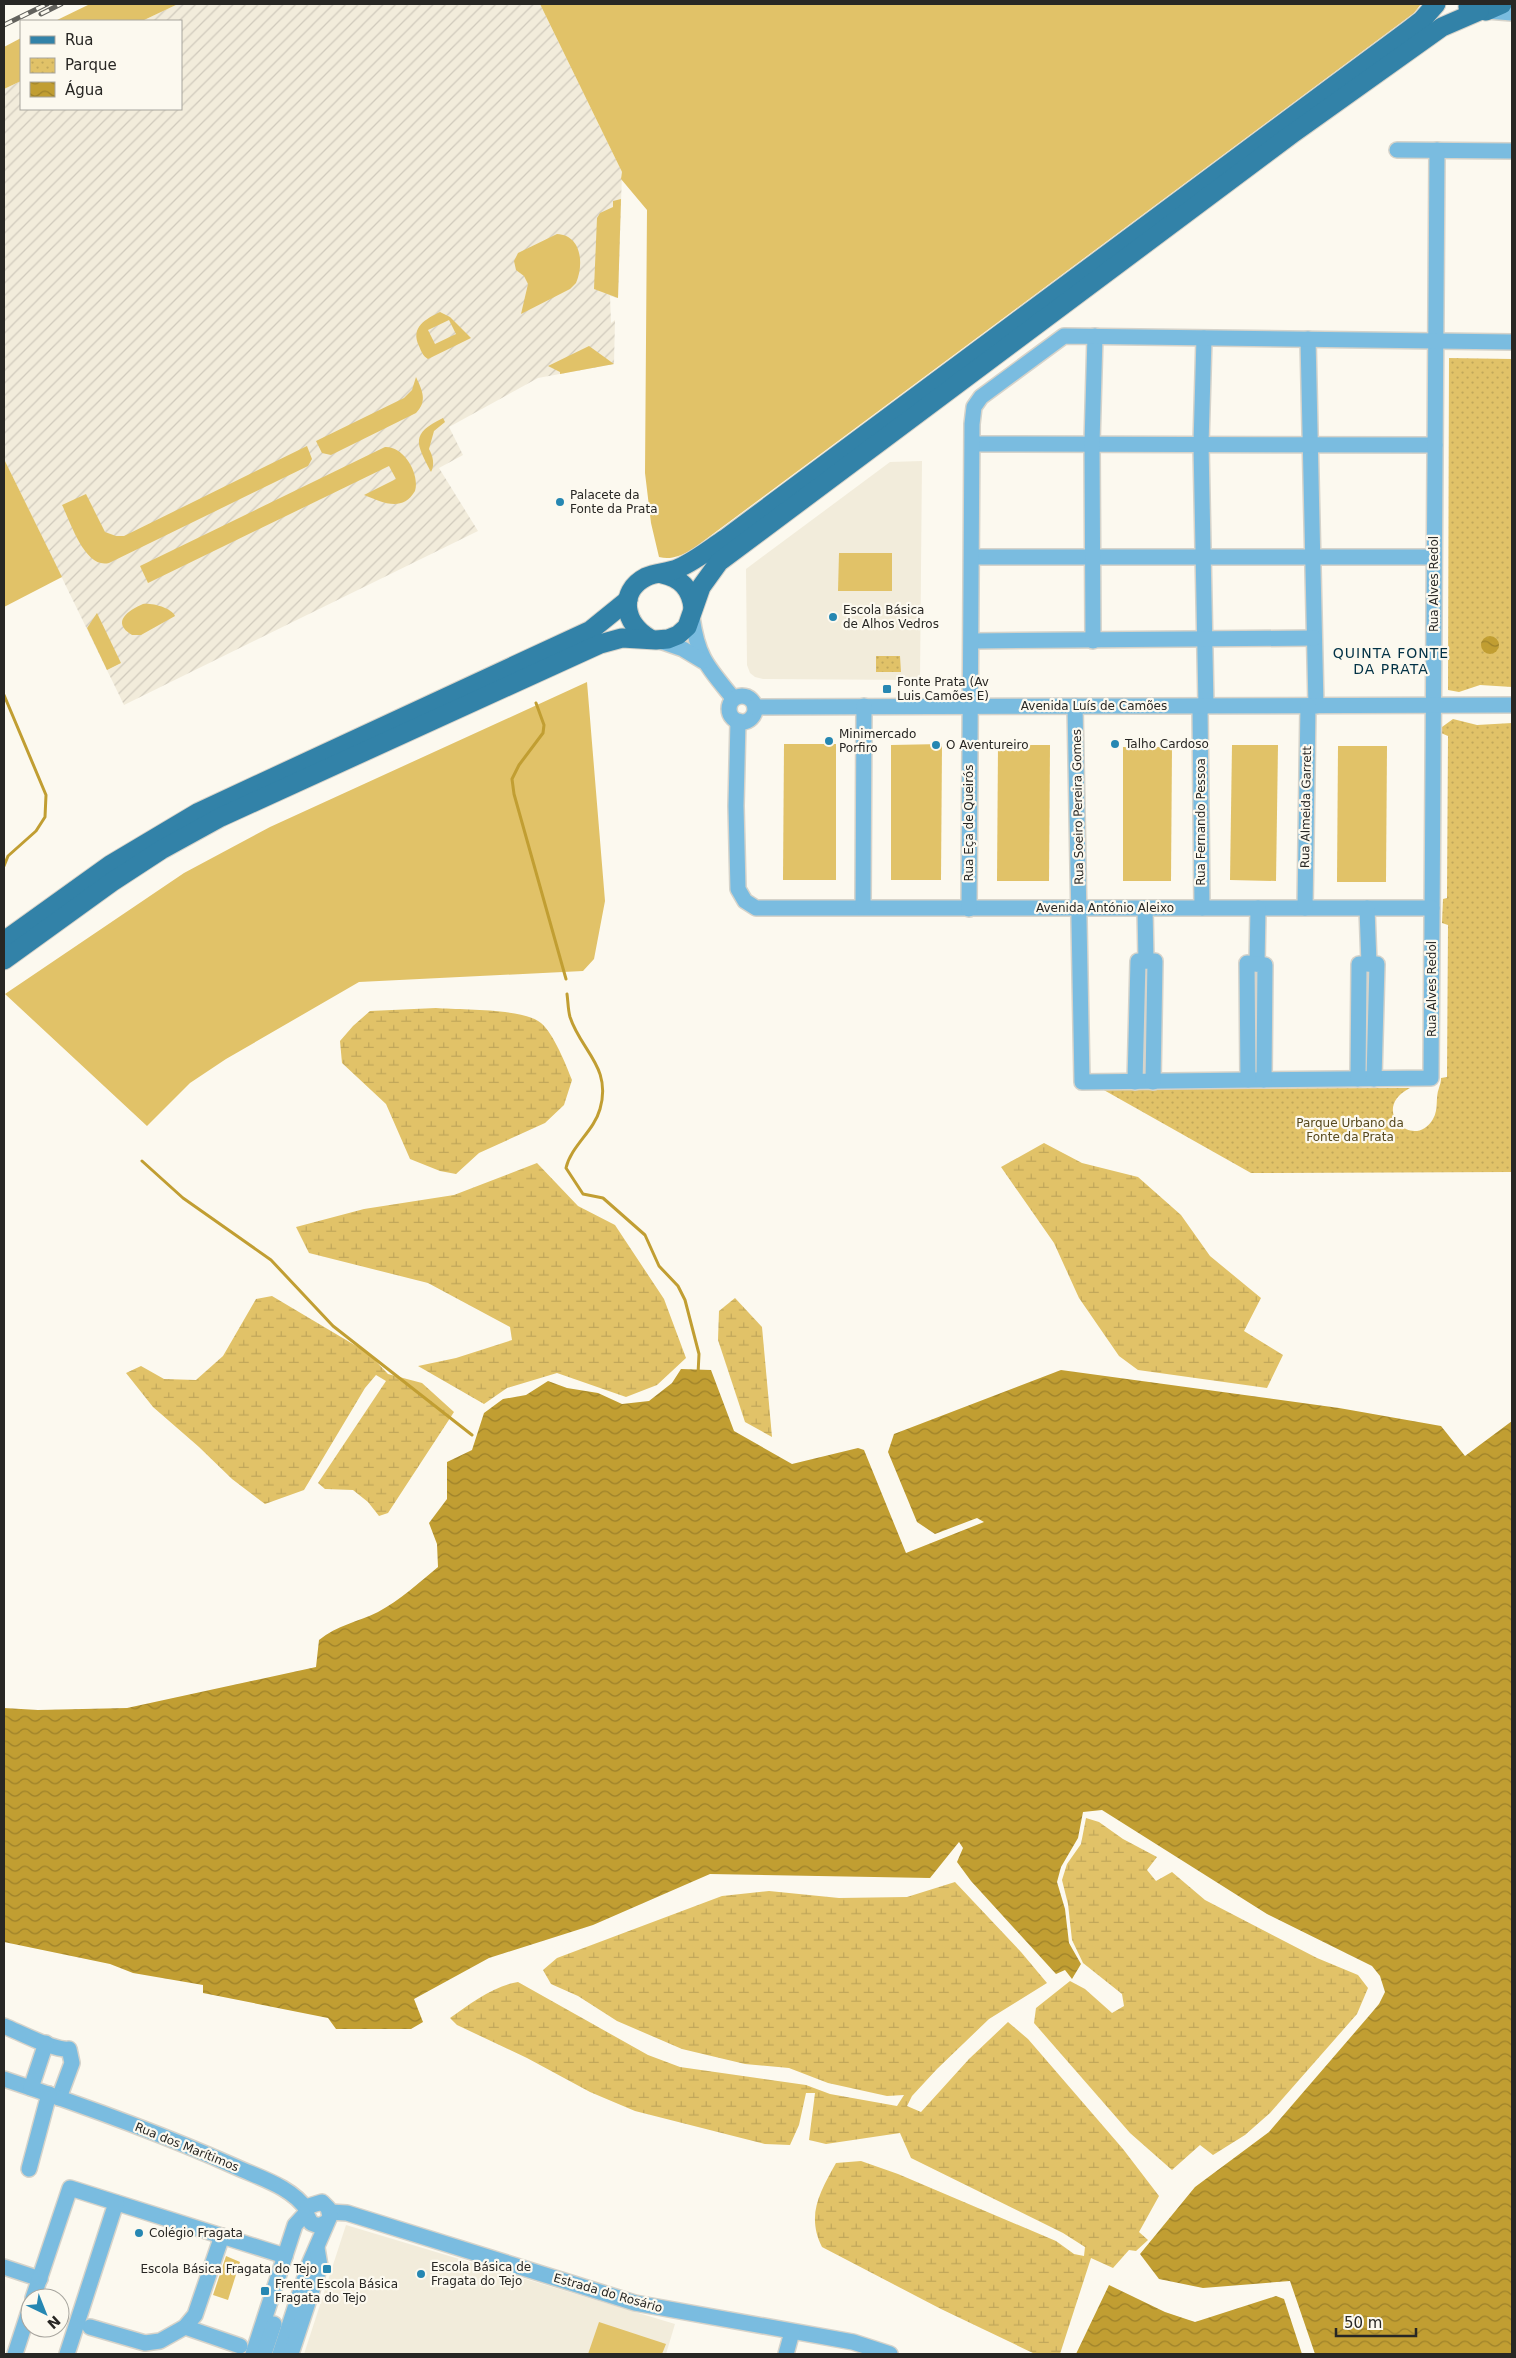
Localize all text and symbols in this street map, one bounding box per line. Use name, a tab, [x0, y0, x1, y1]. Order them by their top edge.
legend	[20, 20, 182, 110]
text: Rua	[65, 31, 93, 49]
text: Parque	[65, 56, 117, 74]
text: Água	[65, 80, 103, 99]
place label: Palacete da Fonte da Prata	[570, 488, 657, 516]
marker: Palacete da Fonte da Prata	[554, 496, 566, 508]
street label: Rua Alves Redol	[1427, 536, 1441, 632]
place label: Escola Básica de Alhos Vedros	[843, 603, 939, 631]
marker: Escola Básica de Alhos Vedros	[827, 611, 839, 623]
district label: QUINTA FONTE DA PRATA	[1333, 645, 1449, 677]
place label: Fonte Prata (Av Luis Camões E)	[897, 675, 989, 703]
marker: Fonte Prata (Av Luis Camões E)	[881, 683, 893, 695]
street label: Avenida Luís de Camões	[1021, 699, 1167, 713]
place label: Minimercado Porfiro	[839, 727, 916, 755]
street label: Rua Soeiro Pereira Gomes	[1070, 729, 1086, 885]
marker: Minimercado Porfiro	[823, 735, 835, 747]
place label: Talho Cardoso	[1124, 737, 1209, 751]
place label: O Aventureiro	[946, 738, 1029, 752]
marker: Talho Cardoso	[1109, 738, 1121, 750]
marker: O Aventureiro	[930, 739, 942, 751]
street label: Rua Almeida Garrett	[1298, 746, 1314, 868]
street label: Rua Fernando Pessoa	[1194, 758, 1208, 886]
street label: Rua Eça de Queirós	[962, 765, 976, 881]
street label: Avenida António Aleixo	[1036, 901, 1174, 915]
street label: Rua Alves Redol	[1425, 941, 1439, 1037]
park label: Parque Urbano da Fonte da Prata	[1296, 1116, 1404, 1144]
street label: Rua dos Marítimos	[133, 2120, 241, 2174]
place label: Colégio Fragata	[149, 2226, 243, 2240]
marker: Colégio Fragata	[133, 2227, 145, 2239]
place label: Escola Básica de Fragata do Tejo	[431, 2260, 531, 2288]
place label: Escola Básica Fragata do Tejo	[141, 2262, 317, 2276]
marker: Escola Básica Fragata do Tejo	[321, 2263, 333, 2275]
marker: Escola Básica de Fragata do Tejo	[415, 2268, 427, 2280]
street label: Estrada do Rosário	[552, 2271, 664, 2315]
place label: Frente Escola Básica Fragata do Tejo	[275, 2277, 398, 2305]
marker: Frente Escola Básica Fragata do Tejo	[259, 2285, 271, 2297]
north arrow	[20, 2288, 70, 2338]
scale bar	[1336, 2306, 1416, 2338]
text: N	[44, 2313, 64, 2332]
text: 50 m	[1344, 2314, 1382, 2332]

